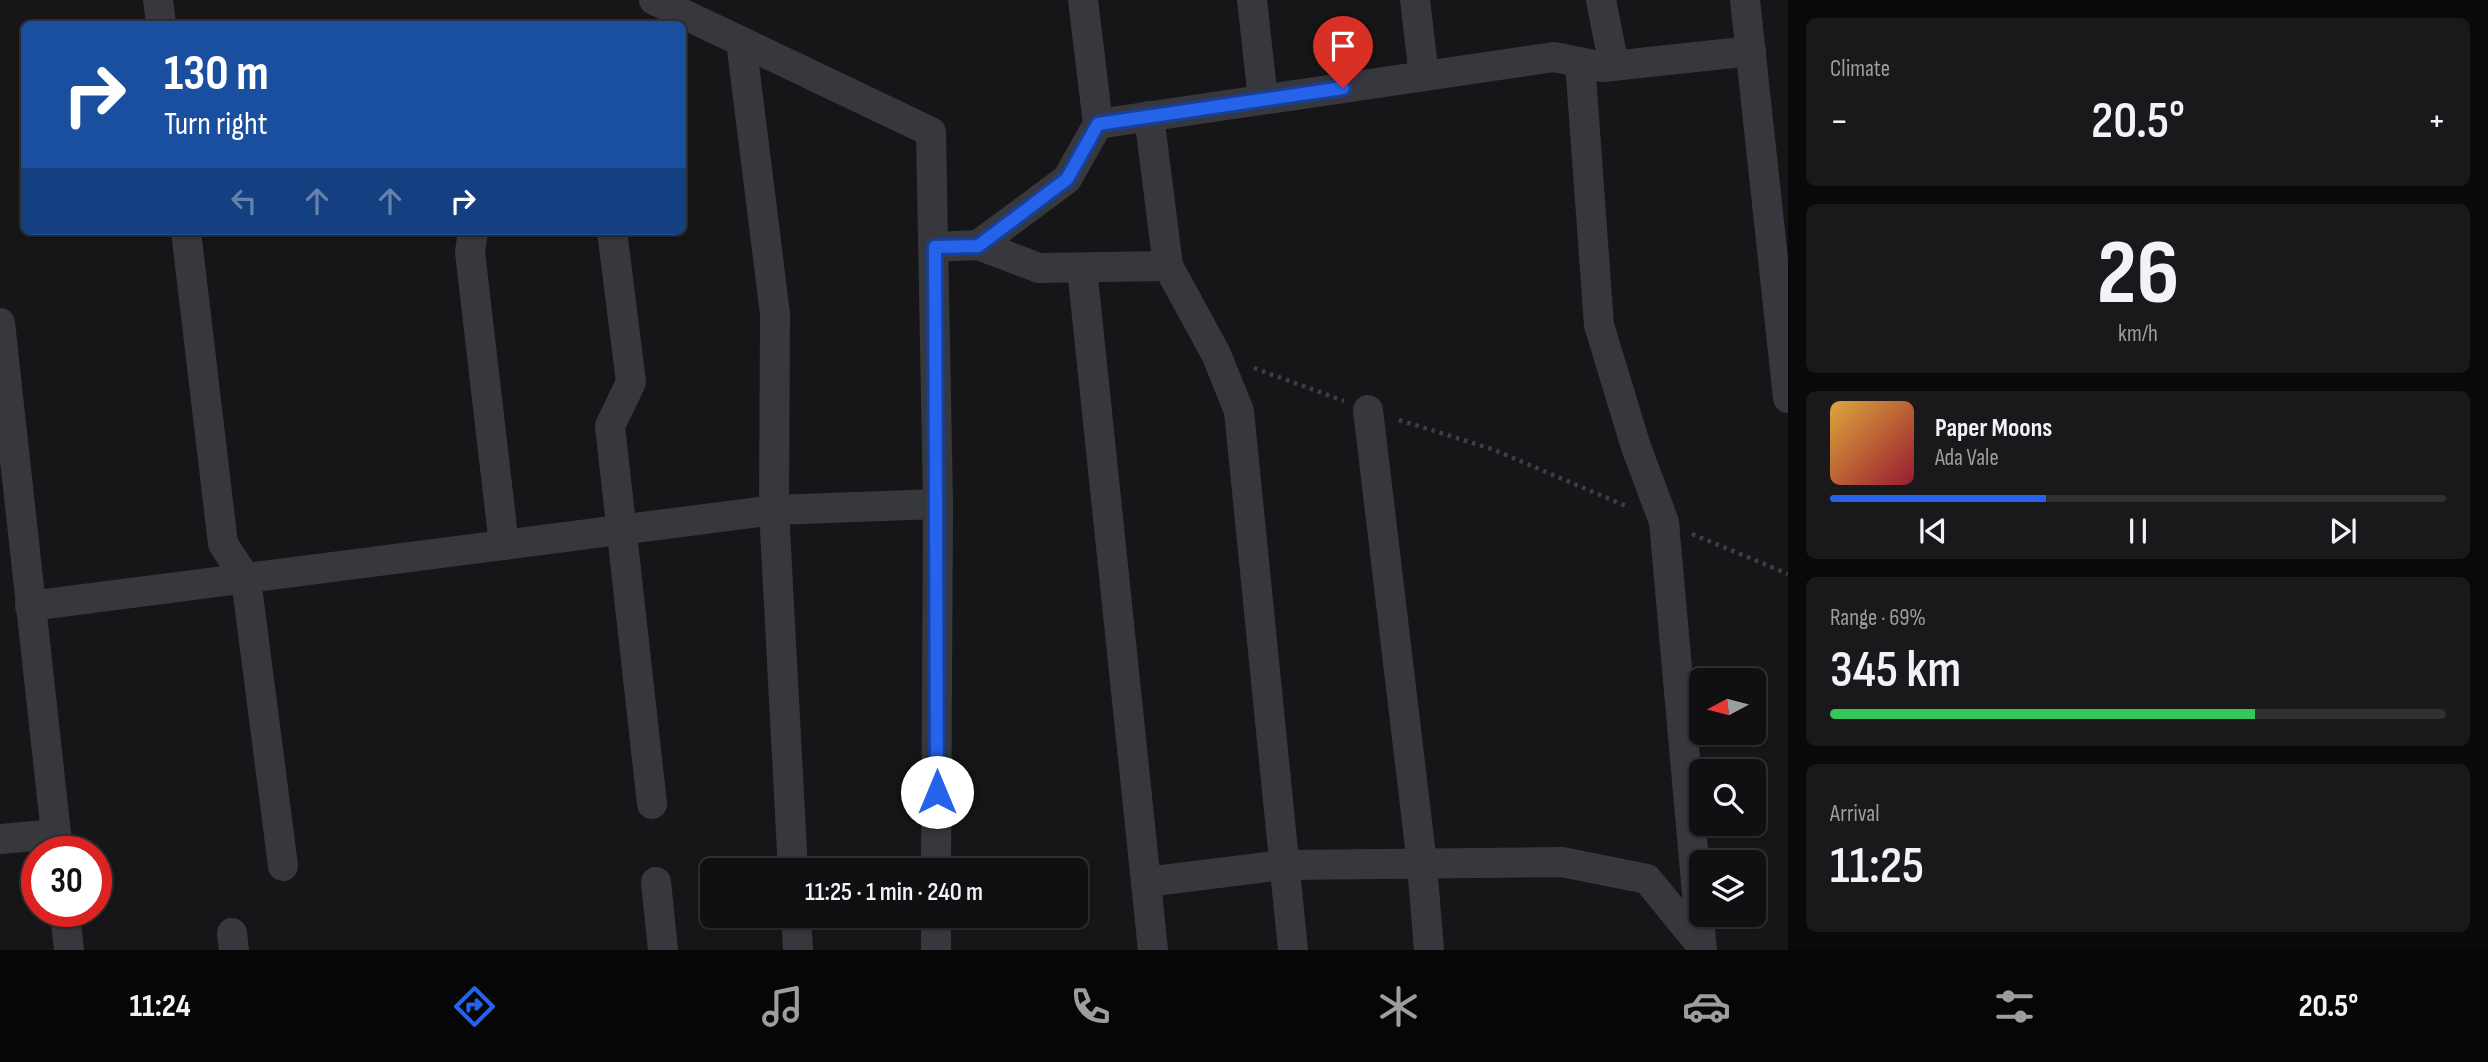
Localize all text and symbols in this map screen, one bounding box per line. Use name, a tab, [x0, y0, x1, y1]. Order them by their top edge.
pin	[1313, 16, 1373, 88]
icon: arrive	[1324, 27, 1362, 65]
text: 130 m	[164, 45, 269, 104]
icon: right	[49, 49, 140, 140]
text: Climate	[1830, 55, 1890, 83]
text: 20.5°	[2091, 90, 2185, 153]
text: −	[1830, 99, 1849, 144]
text: +	[2427, 99, 2446, 144]
text: Turn right	[164, 105, 268, 144]
icon: left	[225, 182, 263, 220]
icon: ahead	[298, 182, 336, 220]
icon: ahead	[371, 182, 409, 220]
icon: right	[444, 182, 482, 220]
text: 26	[2097, 220, 2179, 329]
text: km/h	[2118, 320, 2158, 348]
text: Paper Moons	[1935, 413, 2052, 444]
text: Ada Vale	[1935, 444, 1999, 472]
icon: previous	[1914, 512, 1952, 550]
icon: pause	[2119, 512, 2157, 550]
icon: next	[2324, 512, 2362, 550]
text: Range · 69%	[1830, 604, 1926, 632]
text: 345 km	[1830, 639, 1961, 702]
north arrow	[1689, 668, 1766, 746]
map controls	[1689, 668, 1766, 927]
position arrow	[900, 755, 974, 829]
button: search	[1689, 759, 1766, 836]
text: Arrival	[1830, 800, 1879, 828]
text: 11:25	[1830, 835, 1924, 898]
speed limit sign: 30	[21, 836, 112, 927]
button: layers	[1689, 850, 1766, 927]
text: 11:25 · 1 min · 240 m	[805, 877, 983, 908]
icon: directions	[450, 982, 499, 1031]
icon: music	[758, 982, 807, 1031]
icon: phone	[1066, 982, 1115, 1031]
icon: climate	[1374, 982, 1423, 1031]
icon: car	[1682, 982, 1731, 1031]
icon: filters	[1990, 982, 2039, 1031]
text: 11:24	[130, 987, 191, 1026]
text: 20.5°	[2298, 987, 2358, 1026]

